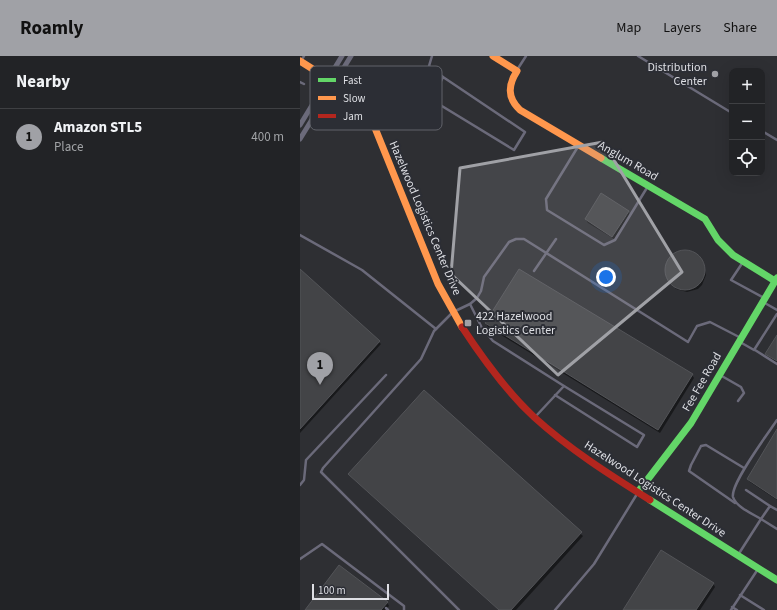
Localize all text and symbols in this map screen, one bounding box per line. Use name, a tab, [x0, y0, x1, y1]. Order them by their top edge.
text: Roamly	[20, 15, 83, 42]
text: Map	[616, 18, 641, 38]
text: Layers	[663, 18, 701, 38]
text: Share	[723, 18, 757, 38]
place label: Distribution Center	[647, 59, 708, 90]
legend	[310, 66, 442, 130]
map controls	[729, 68, 765, 176]
button: +	[729, 68, 765, 104]
marker: Distribution Center	[710, 69, 720, 79]
text: Nearby	[16, 70, 70, 94]
text: Fast	[343, 73, 362, 88]
text: Slow	[343, 91, 366, 106]
button: −	[729, 104, 765, 140]
text: Jam	[343, 109, 363, 124]
text: Amazon STL5	[54, 117, 142, 138]
text: 1	[26, 128, 32, 146]
text: 400 m	[251, 128, 284, 146]
street label: Anglum Road	[595, 137, 661, 185]
text: Place	[54, 138, 83, 156]
street label: Hazelwood Logistics Center Drive	[385, 138, 465, 298]
button: locate	[729, 140, 765, 176]
your location	[596, 267, 616, 287]
place label: 422 Hazelwood Logistics Center	[476, 308, 556, 339]
marker: 422 Hazelwood Logistics Center	[463, 318, 473, 328]
street label: Fee Fee Road	[678, 349, 726, 415]
pin: 1	[307, 352, 333, 385]
street label: Hazelwood Logistics Center Drive	[581, 437, 729, 541]
scale bar	[312, 582, 389, 601]
text: 100 m	[318, 583, 346, 598]

